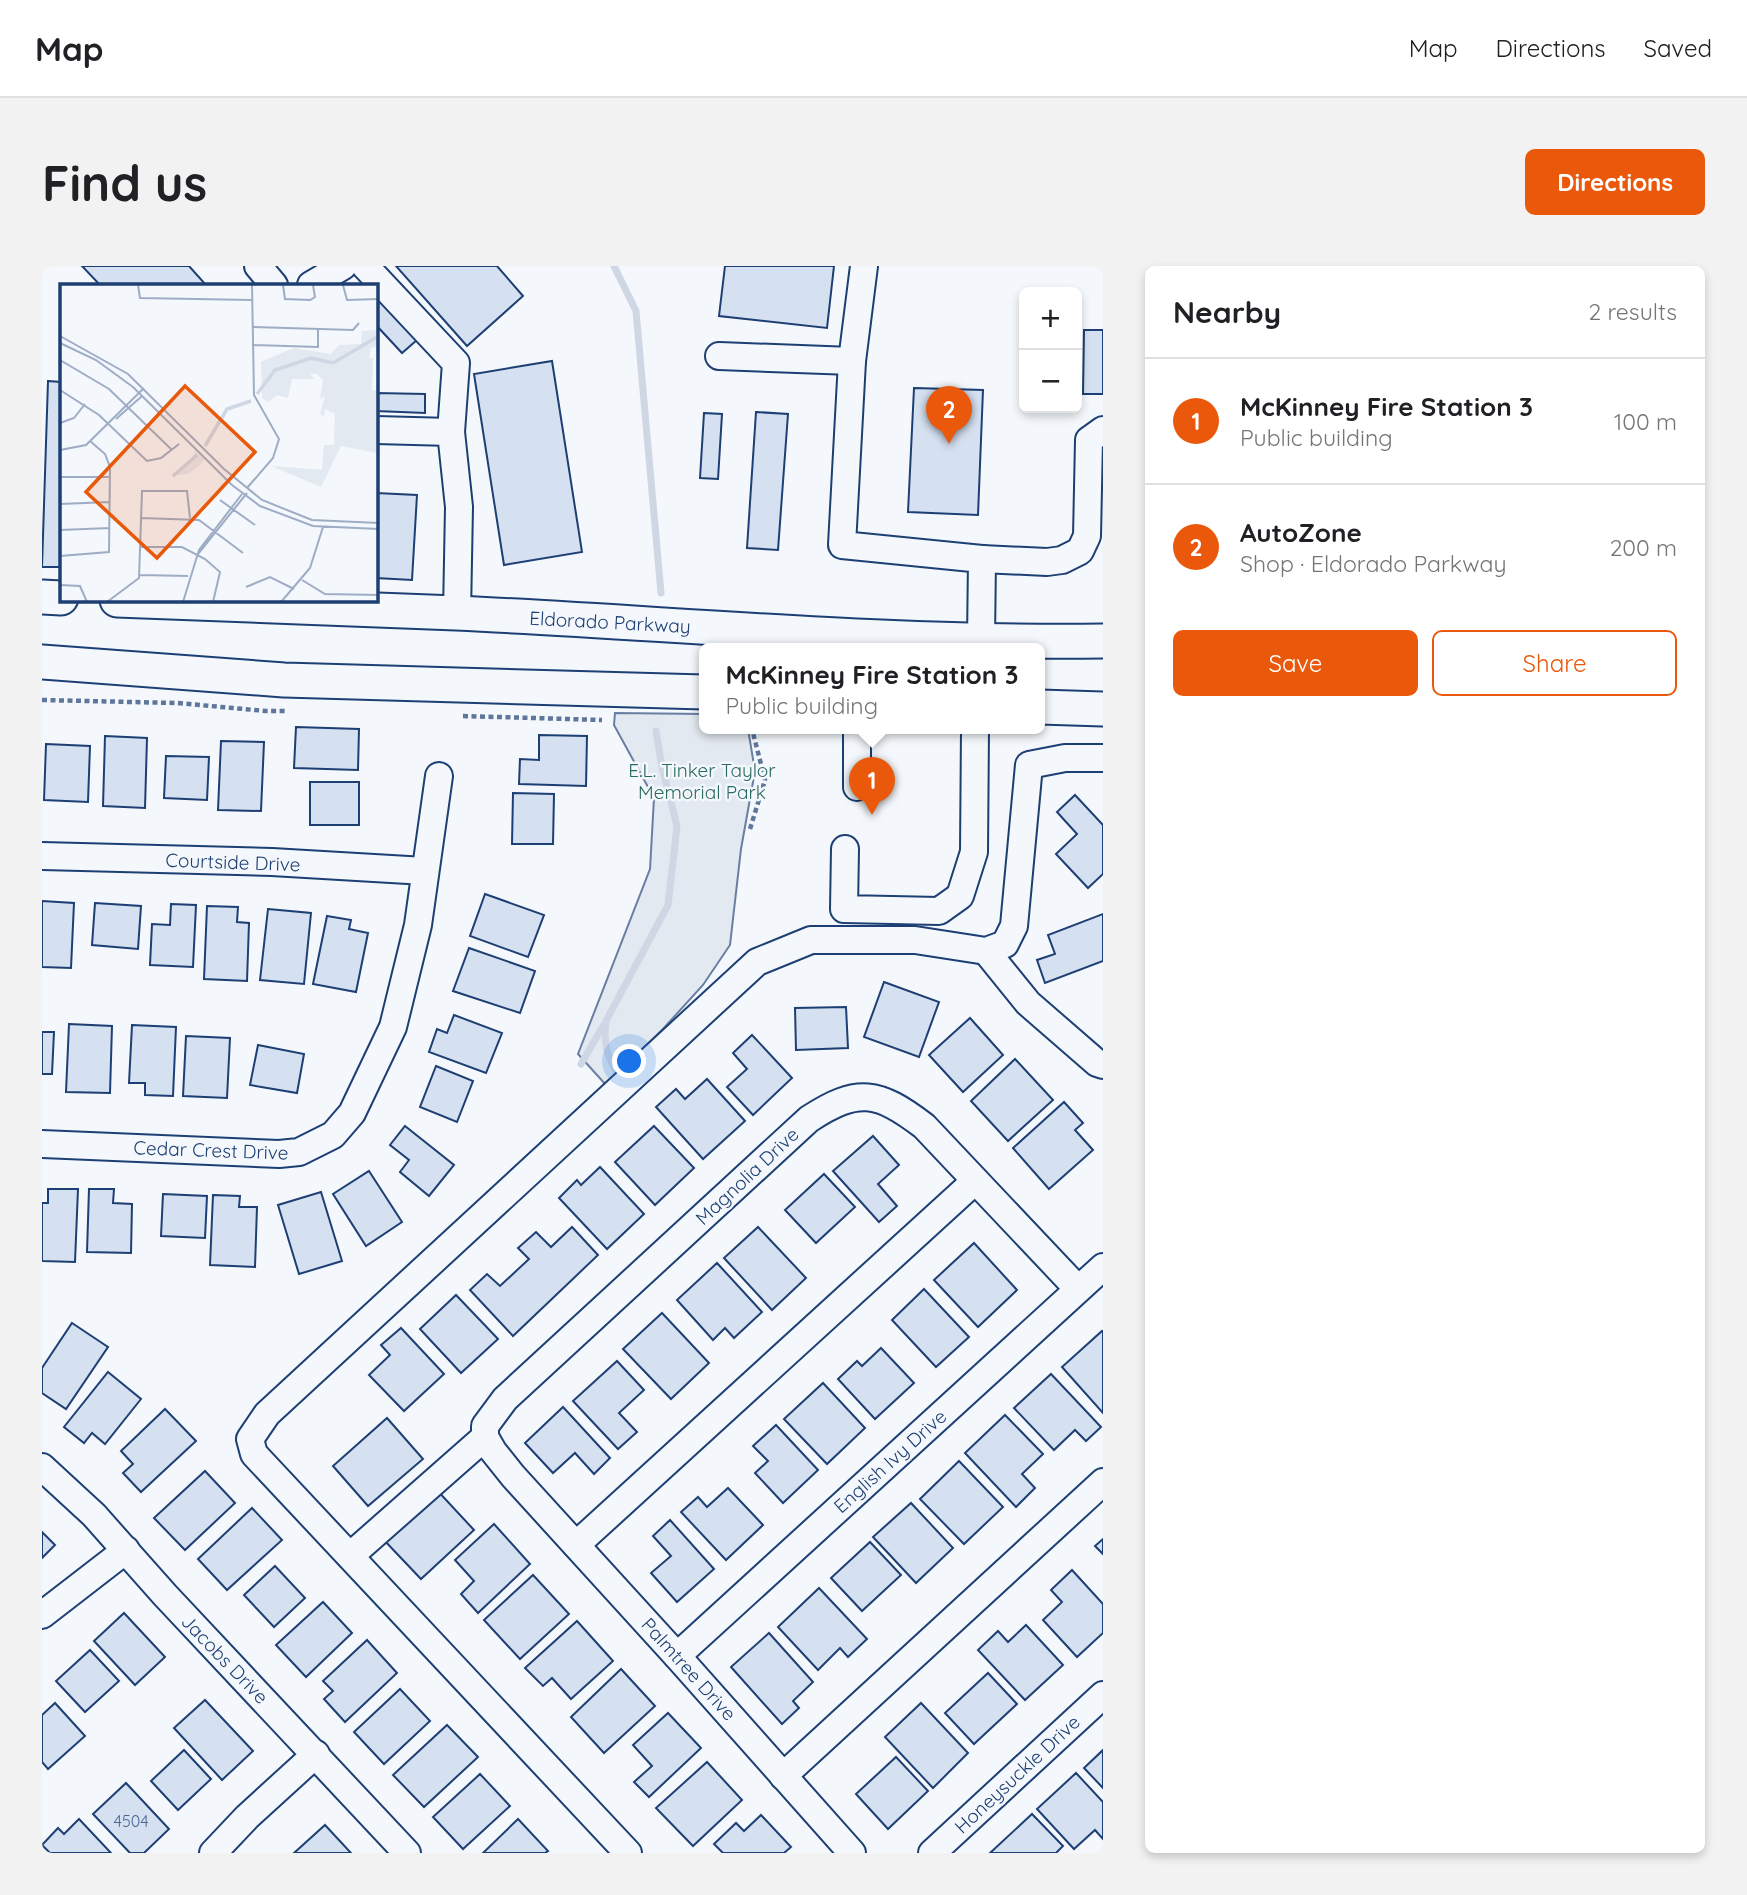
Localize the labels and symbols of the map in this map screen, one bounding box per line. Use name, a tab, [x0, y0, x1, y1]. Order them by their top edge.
inset map	[60, 284, 378, 602]
pin: 2	[926, 386, 972, 444]
street label: Eldorado Parkway	[529, 606, 691, 638]
pin: 1	[849, 757, 895, 815]
park label: E.L. Tinker Taylor Memorial Park	[628, 758, 776, 804]
street label: Courtside Drive	[165, 848, 301, 876]
your location	[612, 1044, 646, 1078]
street label: Magnolia Drive	[690, 1122, 804, 1230]
street label: Cedar Crest Drive	[133, 1135, 289, 1165]
street label: English Ivy Drive	[829, 1404, 951, 1518]
street label: Jacobs Drive	[176, 1609, 274, 1709]
street label: Palmtree Drive	[637, 1613, 741, 1725]
street label: Honeysuckle Drive	[949, 1710, 1085, 1838]
house number: 4504	[113, 1811, 149, 1831]

